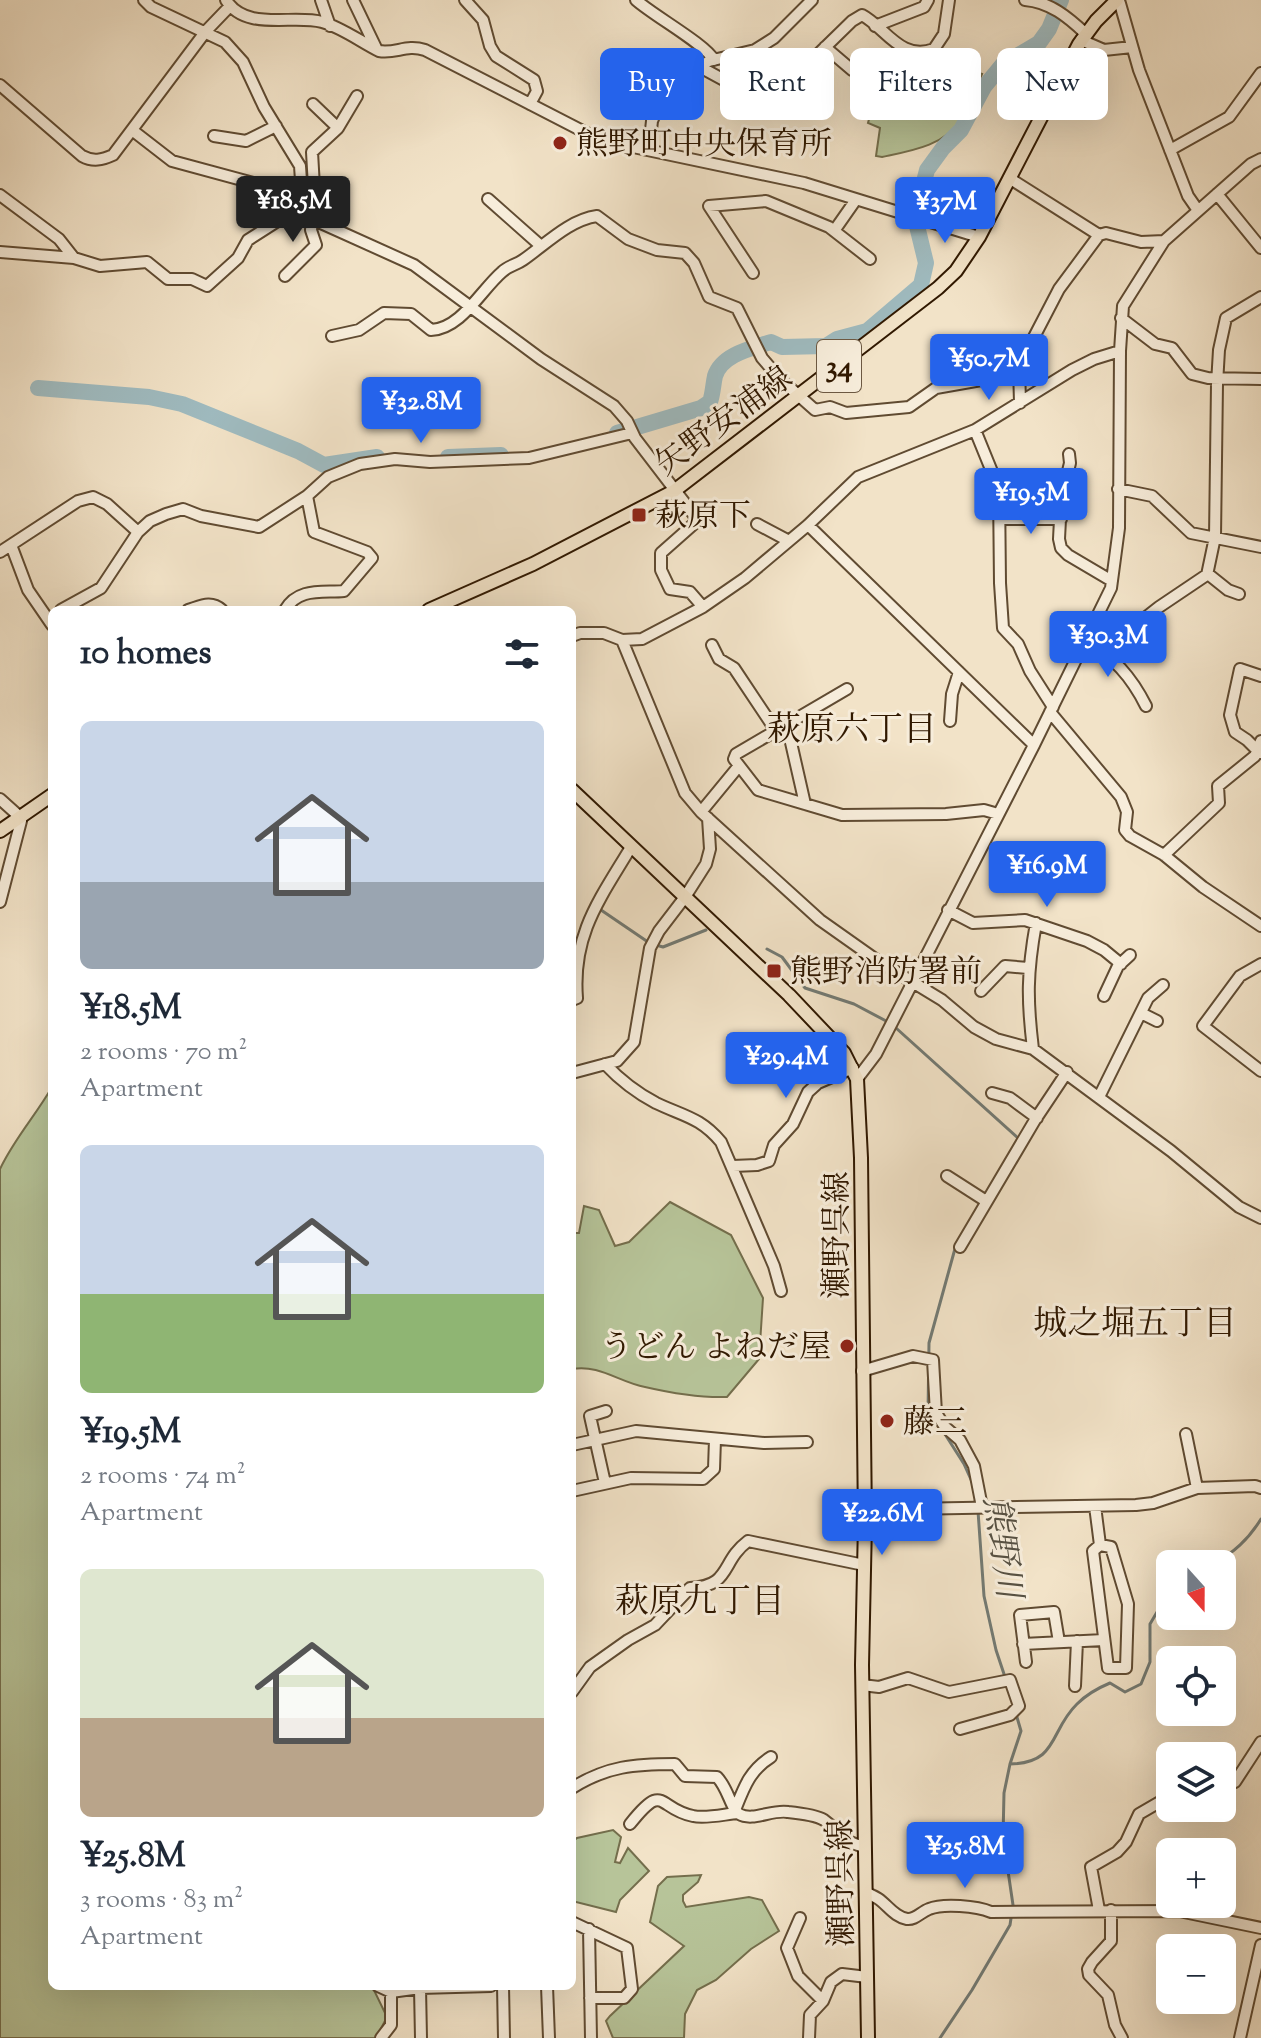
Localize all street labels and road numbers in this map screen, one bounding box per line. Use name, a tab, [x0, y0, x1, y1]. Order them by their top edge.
road number: 34	[817, 340, 861, 392]
street label: 矢野安浦線	[647, 357, 803, 488]
street label: 瀬野呉線	[816, 1171, 862, 1299]
street label: 瀬野呉線	[819, 1819, 867, 1947]

